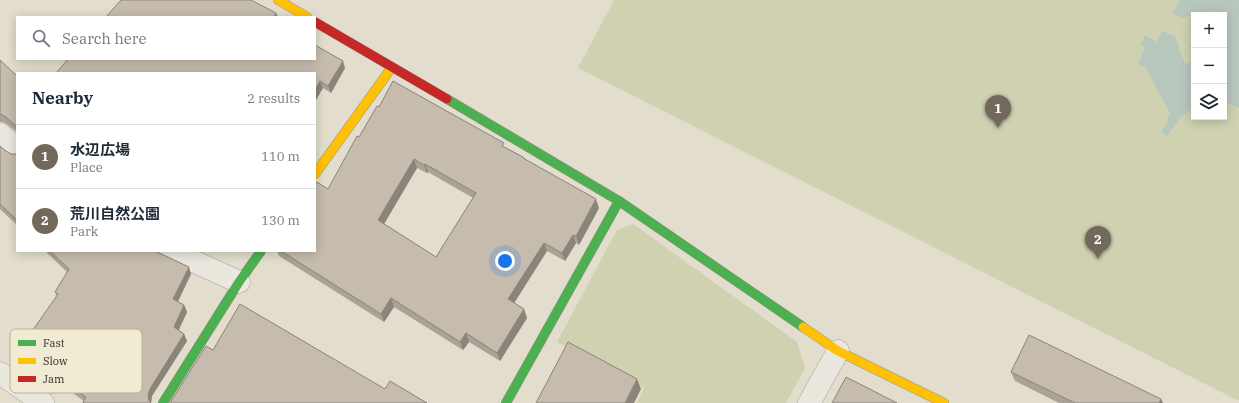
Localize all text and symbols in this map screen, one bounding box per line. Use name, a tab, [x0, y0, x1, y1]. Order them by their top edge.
map controls	[1191, 12, 1227, 120]
button: +	[1191, 12, 1227, 48]
search box	[16, 16, 316, 60]
icon: search	[30, 27, 52, 49]
text: Search here	[62, 29, 147, 48]
button: −	[1191, 48, 1227, 84]
button: layers	[1191, 84, 1227, 120]
text: Nearby	[32, 87, 93, 109]
text: 2 results	[247, 90, 300, 107]
pin: 1	[985, 95, 1011, 128]
text: 水辺広場	[70, 140, 130, 159]
text: 1	[41, 148, 49, 165]
text: 110 m	[261, 148, 300, 165]
text: Place	[70, 159, 103, 176]
text: 荒川自然公園	[70, 204, 160, 223]
text: 2	[41, 212, 49, 229]
text: 130 m	[261, 212, 300, 229]
text: Park	[70, 223, 98, 240]
pin: 2	[1085, 226, 1111, 259]
your location	[495, 251, 515, 271]
legend	[10, 329, 142, 393]
text: Fast	[43, 336, 65, 350]
text: Slow	[43, 354, 68, 368]
text: Jam	[43, 372, 65, 386]

